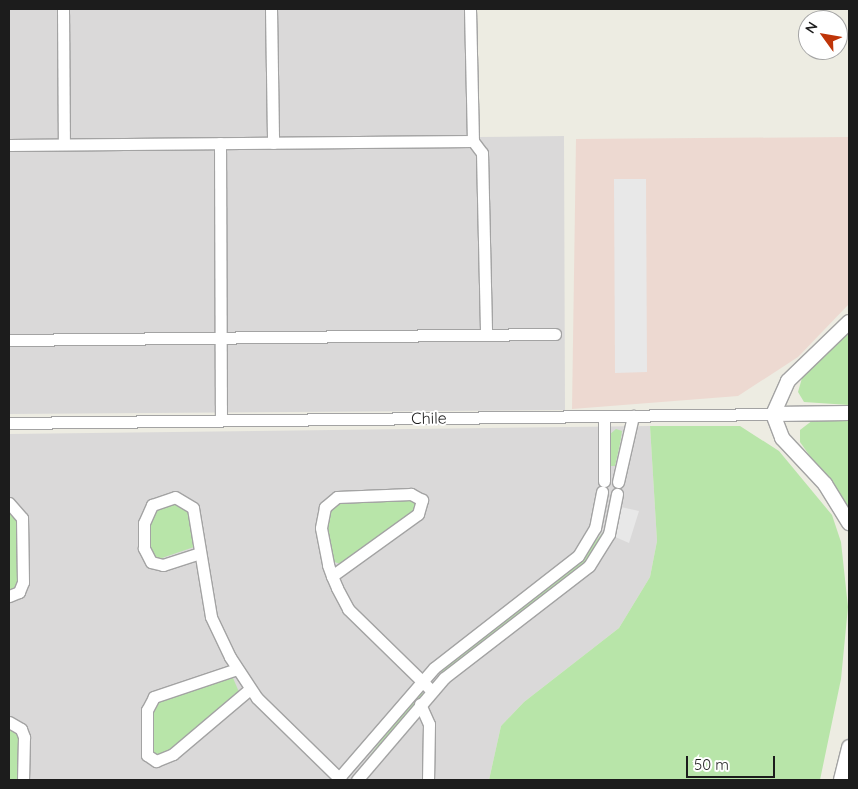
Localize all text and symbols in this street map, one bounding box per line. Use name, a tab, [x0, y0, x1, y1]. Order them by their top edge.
north arrow	[798, 10, 848, 60]
text: N	[801, 18, 821, 37]
street label: Chile	[411, 408, 447, 428]
scale bar	[688, 746, 777, 778]
text: 50 m	[694, 755, 729, 774]

